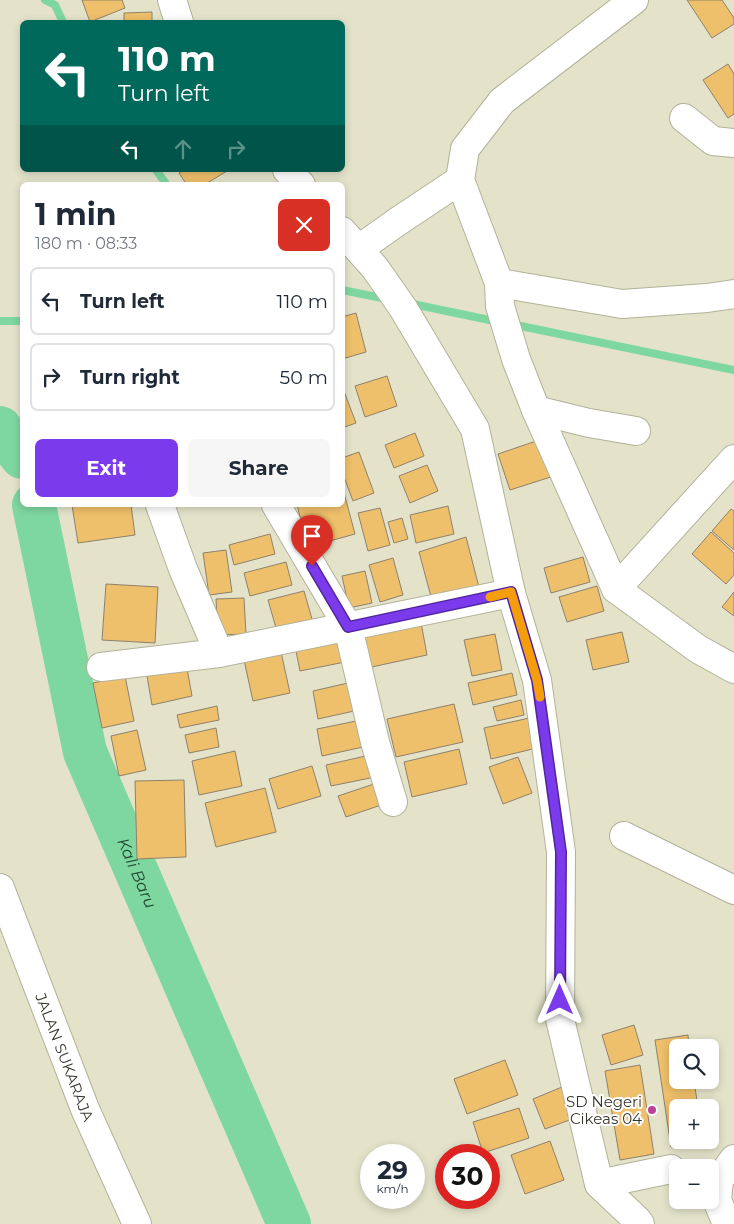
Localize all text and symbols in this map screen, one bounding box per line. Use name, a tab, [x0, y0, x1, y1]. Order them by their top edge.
text: 110 m	[118, 37, 216, 80]
icon: left	[35, 40, 100, 105]
text: Turn left	[118, 80, 210, 107]
icon: left	[116, 135, 144, 163]
icon: ahead	[169, 135, 197, 163]
icon: right	[222, 135, 250, 163]
text: 1 min	[35, 196, 116, 233]
button: close	[278, 199, 330, 251]
text: 180 m · 08:33	[35, 234, 137, 253]
icon: left	[37, 287, 65, 315]
text: Turn left	[80, 290, 165, 313]
text: 110 m	[277, 290, 328, 313]
icon: right	[37, 363, 65, 391]
text: Turn right	[80, 366, 180, 389]
text: 50 m	[280, 366, 328, 389]
button: Exit	[35, 439, 178, 497]
button: Share	[188, 439, 330, 497]
pin	[291, 515, 333, 566]
icon: arrive	[298, 522, 326, 550]
water label: Kali Baru	[114, 835, 161, 911]
position arrow	[533, 973, 585, 1025]
street label: JALAN SUKARAJA	[31, 989, 99, 1124]
map controls	[669, 1039, 719, 1209]
button: search	[669, 1039, 719, 1089]
place label: SD Negeri Cikeas 04	[566, 1092, 642, 1128]
button: +	[669, 1099, 719, 1149]
marker: SD Negeri Cikeas 04	[646, 1104, 658, 1116]
speed limit sign: 30	[435, 1144, 500, 1209]
text: 29	[377, 1155, 408, 1185]
button: −	[669, 1159, 719, 1209]
text: km/h	[376, 1181, 409, 1196]

